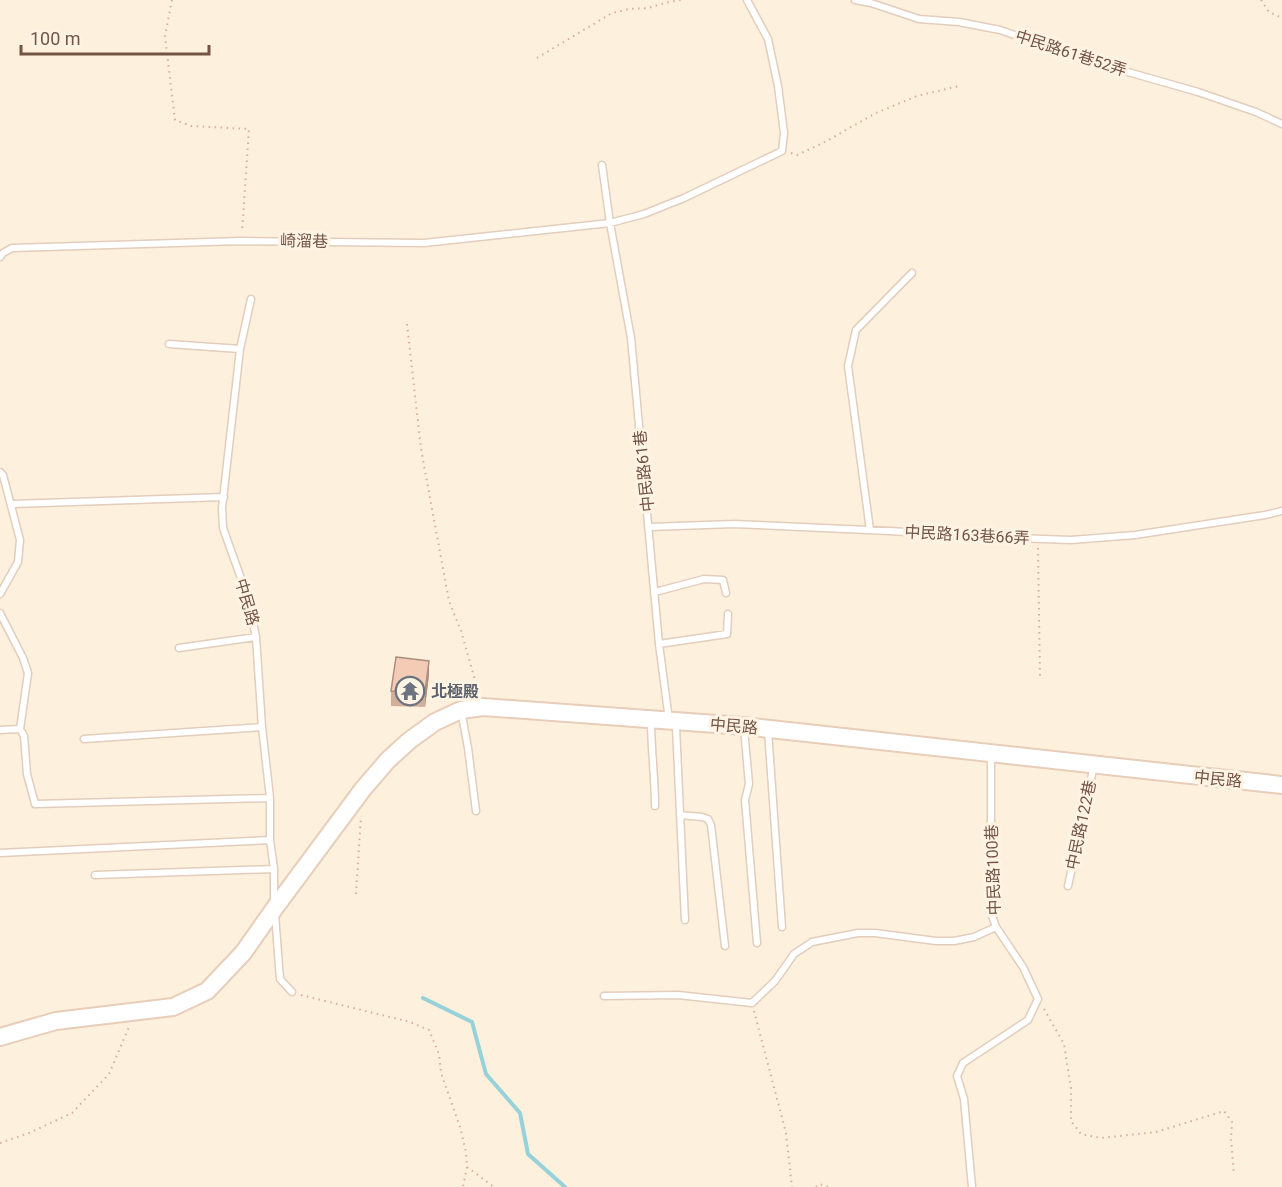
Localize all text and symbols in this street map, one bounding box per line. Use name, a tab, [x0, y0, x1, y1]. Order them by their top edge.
scale bar	[21, 18, 208, 56]
street label: 中民路61巷52弄	[1013, 26, 1129, 80]
text: 100 m	[30, 28, 81, 49]
street label: 崎溜巷	[280, 231, 328, 251]
street label: 中民路61巷	[630, 429, 658, 513]
street label: 中民路163巷66弄	[904, 522, 1030, 548]
street label: 中民路	[231, 576, 263, 628]
temple icon: 北極殿	[394, 675, 426, 707]
place label: 北極殿	[431, 682, 479, 701]
street label: 中民路	[709, 714, 759, 738]
street label: 中民路	[1193, 767, 1243, 791]
street label: 中民路122巷	[1062, 779, 1100, 871]
street label: 中民路100巷	[982, 824, 1004, 916]

